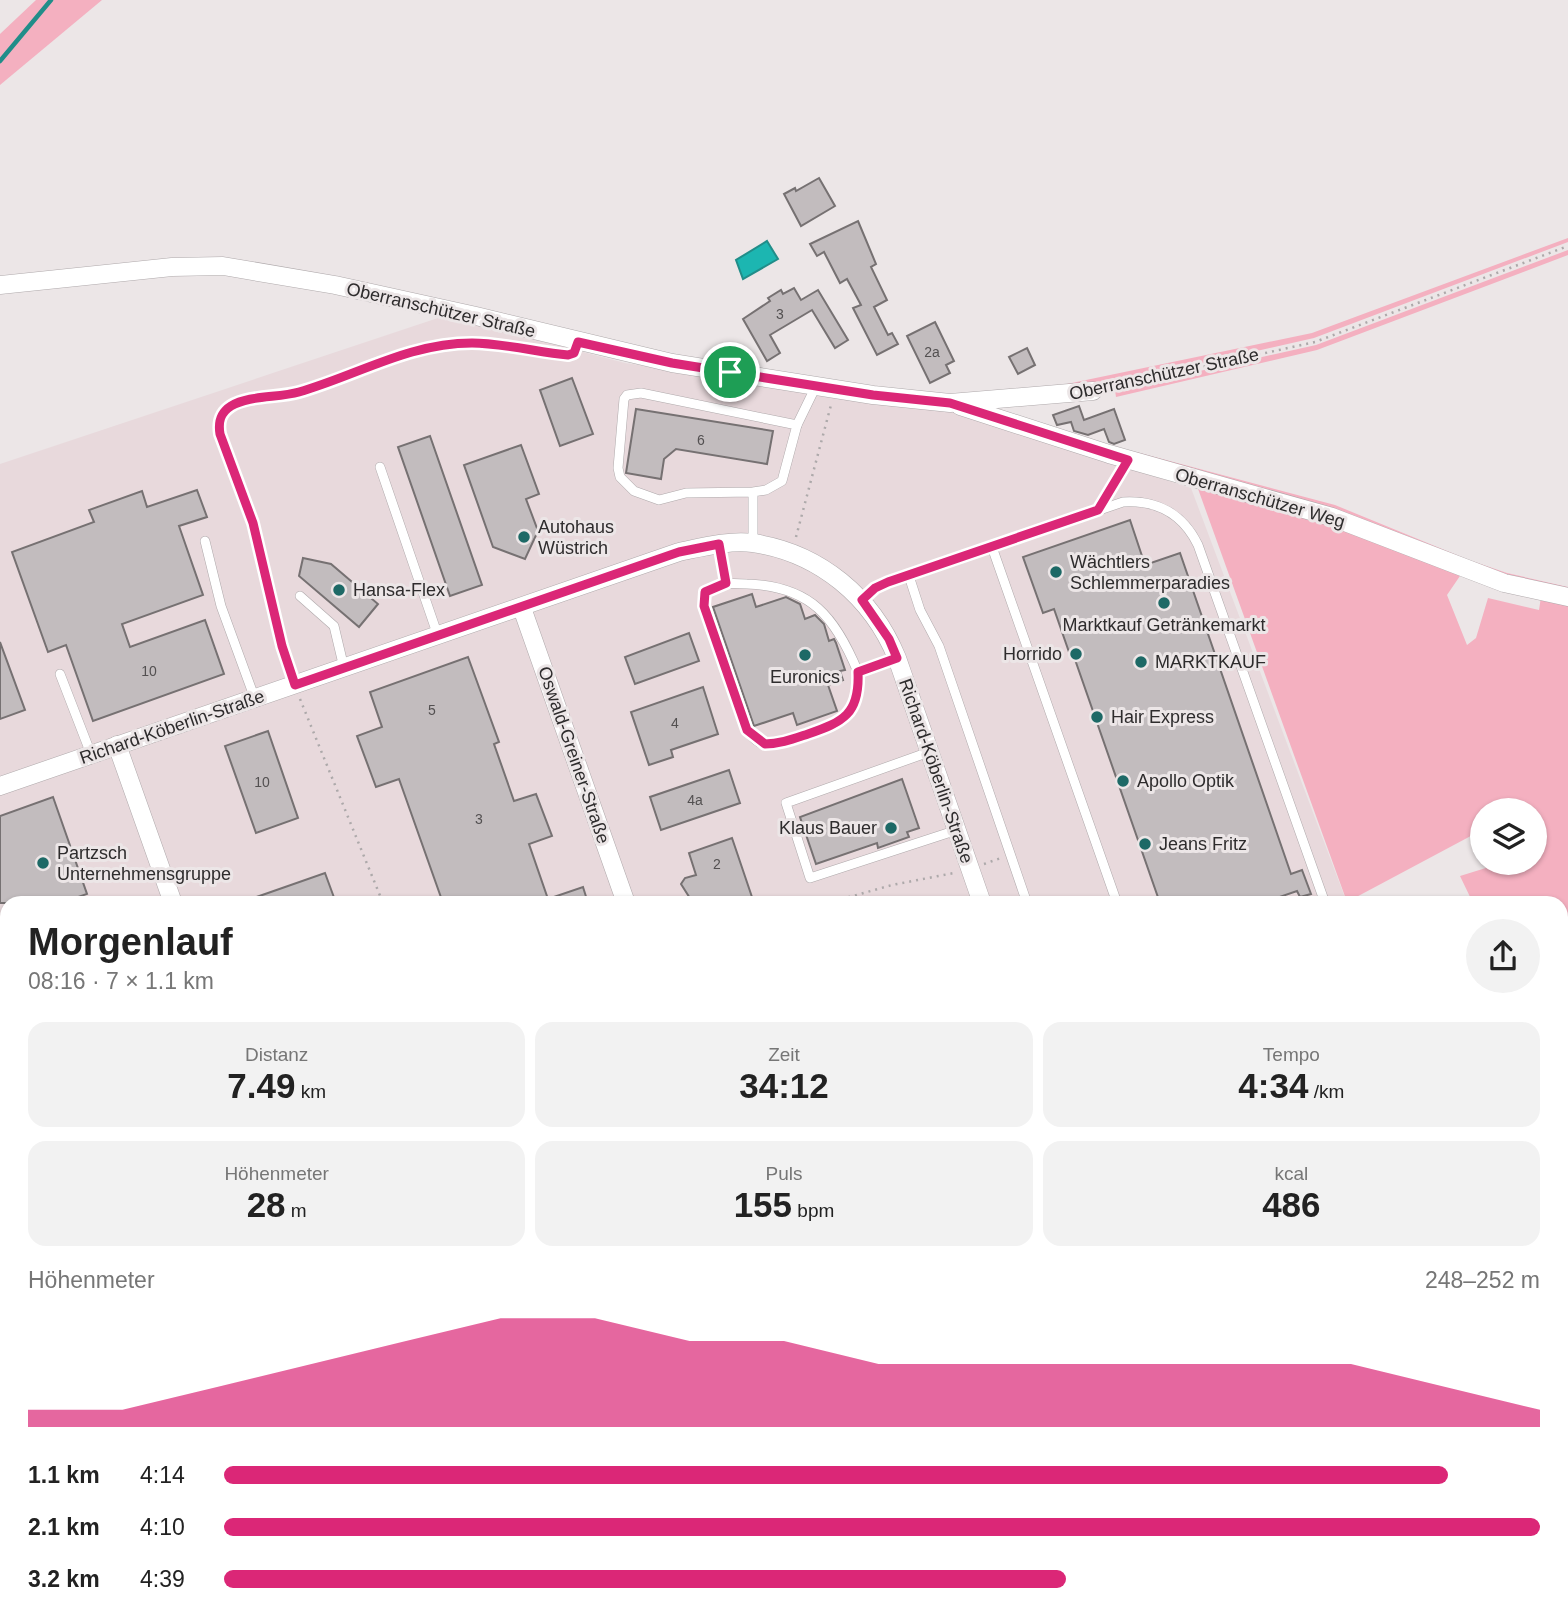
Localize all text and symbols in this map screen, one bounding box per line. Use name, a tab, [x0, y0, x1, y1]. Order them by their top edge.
street label: Oberranschützer Straße	[345, 279, 537, 341]
house number: 3	[776, 306, 784, 322]
pin	[700, 342, 760, 402]
house number: 2a	[924, 344, 940, 360]
street label: Oberranschützer Straße	[1067, 344, 1261, 404]
icon: arrive	[711, 353, 749, 391]
house number: 6	[697, 432, 705, 448]
street label: Oberranschützer Weg	[1173, 464, 1347, 532]
place label: Autohaus Wüstrich	[538, 517, 614, 558]
marker: Autohaus Wüstrich	[516, 529, 532, 545]
place label: Wächtlers Schlemmerparadies	[1070, 552, 1230, 593]
marker: Wächtlers Schlemmerparadies	[1048, 564, 1064, 580]
place label: Hansa-Flex	[353, 580, 445, 600]
marker: Hansa-Flex	[331, 582, 347, 598]
marker: Marktkauf Getränkemarkt	[1156, 595, 1172, 611]
place label: Marktkauf Getränkemarkt	[1062, 615, 1266, 635]
place label: Horrido	[1003, 644, 1062, 664]
marker: Horrido	[1068, 646, 1084, 662]
marker: Euronics	[797, 647, 813, 663]
place label: MARKTKAUF	[1155, 652, 1266, 672]
marker: MARKTKAUF	[1133, 654, 1149, 670]
house number: 10	[141, 663, 157, 679]
street label: Oswald-Greiner-Straße	[534, 664, 614, 846]
place label: Euronics	[770, 667, 840, 687]
street label: Richard-Köberlin-Straße	[895, 676, 977, 866]
street label: Richard-Köberlin-Straße	[77, 686, 267, 768]
house number: 5	[428, 702, 436, 718]
place label: Hair Express	[1111, 707, 1214, 727]
marker: Hair Express	[1089, 709, 1105, 725]
house number: 4	[671, 715, 679, 731]
place label: Apollo Optik	[1137, 771, 1235, 791]
marker: Apollo Optik	[1115, 773, 1131, 789]
house number: 10	[254, 774, 270, 790]
house number: 4a	[687, 792, 703, 808]
map controls	[1470, 798, 1547, 875]
button: layers	[1470, 798, 1547, 875]
house number: 3	[475, 811, 483, 827]
place label: Klaus Bauer	[779, 818, 877, 838]
marker: Klaus Bauer	[883, 820, 899, 836]
place label: Jeans Fritz	[1159, 834, 1247, 854]
marker: Jeans Fritz	[1137, 836, 1153, 852]
place label: Partzsch Unternehmensgruppe	[57, 843, 231, 884]
marker: Partzsch Unternehmensgruppe	[35, 855, 51, 871]
house number: 2	[713, 856, 721, 872]
button: share	[1466, 919, 1540, 993]
text: Morgenlauf	[28, 921, 233, 963]
text: 08:16 · 7 × 1.1 km	[28, 968, 214, 994]
text: Distanz	[245, 1044, 308, 1065]
text: Zeit	[768, 1044, 800, 1065]
text: Tempo	[1263, 1044, 1320, 1065]
text: 7.49	[227, 1066, 295, 1105]
text: 34:12	[739, 1066, 829, 1105]
text: 4:34	[1238, 1066, 1308, 1105]
text: km	[295, 1081, 326, 1102]
text: /km	[1308, 1081, 1344, 1102]
text: Höhenmeter	[224, 1163, 329, 1184]
text: Puls	[766, 1163, 802, 1184]
text: kcal	[1274, 1163, 1308, 1184]
text: 28	[247, 1185, 286, 1224]
text: 155	[734, 1185, 792, 1224]
text: 486	[1262, 1185, 1321, 1224]
text: m	[286, 1200, 307, 1221]
text: bpm	[792, 1200, 834, 1221]
text: Höhenmeter	[28, 1267, 155, 1293]
text: 248–252 m	[1425, 1267, 1540, 1293]
text: 1.1 km	[28, 1462, 100, 1488]
text: 4:14	[140, 1462, 185, 1488]
text: 2.1 km	[28, 1514, 100, 1540]
text: 4:10	[140, 1514, 185, 1540]
text: 3.2 km	[28, 1566, 100, 1592]
text: 4:39	[140, 1566, 185, 1592]

